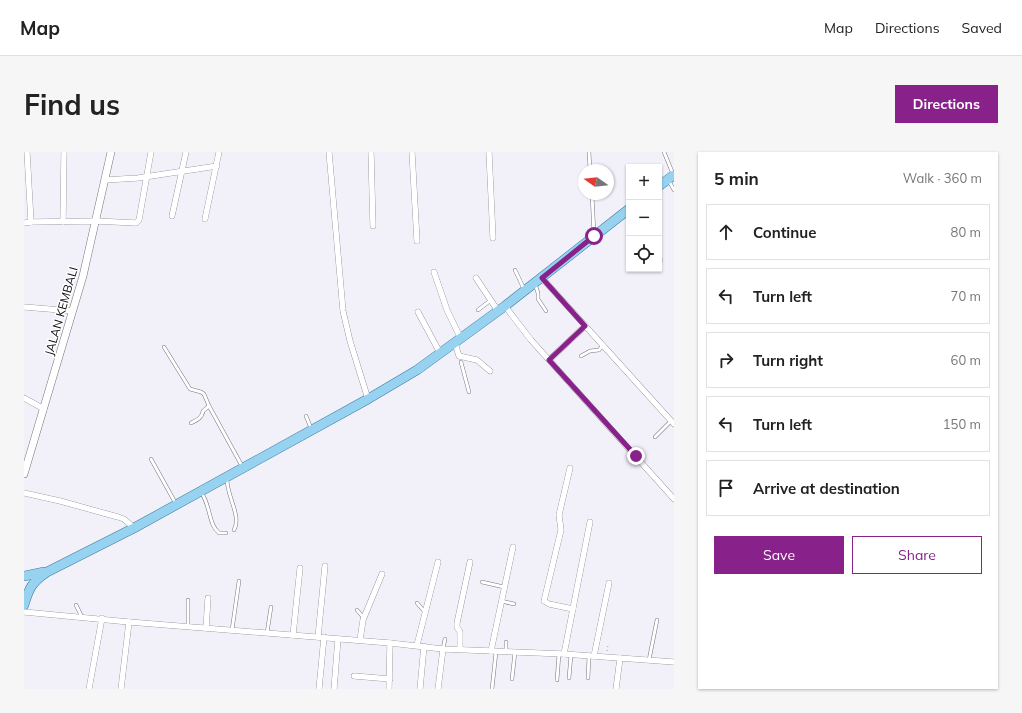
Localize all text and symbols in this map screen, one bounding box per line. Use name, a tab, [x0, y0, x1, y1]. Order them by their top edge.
text: Map	[20, 16, 60, 40]
text: Map	[824, 19, 853, 37]
text: Directions	[875, 19, 940, 37]
text: Saved	[962, 19, 1002, 37]
button: Directions	[895, 85, 998, 123]
text: Find us	[24, 87, 120, 122]
north arrow	[578, 164, 614, 200]
map controls	[626, 164, 662, 272]
button: +	[626, 164, 662, 200]
text: 5 min	[714, 168, 759, 189]
text: Walk · 360 m	[903, 170, 982, 186]
button: −	[626, 200, 662, 236]
icon: ahead	[715, 221, 737, 243]
text: Continue	[753, 223, 816, 242]
text: 80 m	[951, 224, 981, 240]
route start	[585, 227, 603, 245]
button: locate	[626, 236, 662, 272]
street label: JALAN KEMBALI	[41, 265, 81, 357]
icon: left	[715, 285, 737, 307]
text: Turn left	[753, 287, 812, 306]
text: 70 m	[951, 288, 981, 304]
icon: right	[715, 349, 737, 371]
text: Turn right	[753, 351, 823, 370]
text: 60 m	[951, 352, 981, 368]
icon: left	[715, 413, 737, 435]
text: Turn left	[753, 415, 812, 434]
text: 150 m	[943, 416, 981, 432]
route end	[627, 447, 645, 465]
icon: arrive	[715, 477, 737, 499]
text: Arrive at destination	[753, 479, 900, 498]
button: Save	[714, 536, 844, 574]
button: Share	[852, 536, 982, 574]

